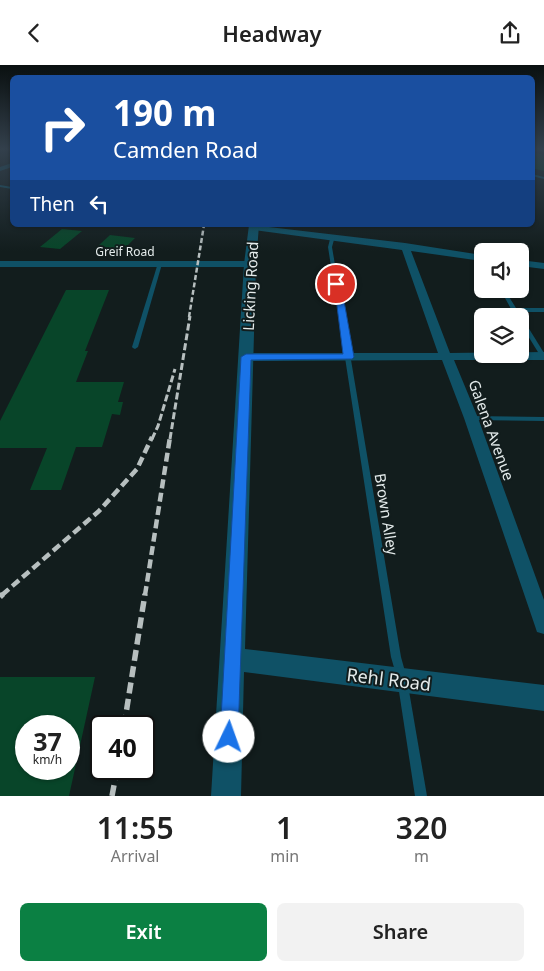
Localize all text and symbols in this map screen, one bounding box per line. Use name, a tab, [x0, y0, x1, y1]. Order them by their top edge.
text: Headway	[222, 18, 322, 48]
icon: back	[20, 19, 48, 47]
icon: share	[496, 19, 524, 47]
text: 190 m	[113, 89, 216, 136]
icon: right	[30, 95, 95, 160]
text: Camden Road	[113, 134, 258, 164]
icon: left	[85, 190, 113, 218]
text: Then	[30, 191, 75, 217]
street label: Licking Road	[238, 241, 262, 331]
street label: Greif Road	[95, 243, 155, 260]
map controls	[474, 243, 529, 363]
button: sound	[474, 243, 529, 298]
pin	[315, 263, 357, 305]
icon: arrive	[322, 270, 350, 298]
button: layers	[474, 308, 529, 363]
street label: Galena Avenue	[464, 377, 520, 483]
street label: Brown Alley	[371, 472, 403, 557]
street label: Rehl Road	[345, 662, 433, 696]
position arrow	[202, 710, 254, 762]
speed limit sign: 40	[90, 715, 155, 780]
text: 37	[33, 724, 62, 758]
text: km/h	[33, 751, 62, 768]
text: 11:55	[97, 807, 174, 848]
text: 1	[276, 807, 293, 848]
text: 320	[396, 807, 447, 848]
text: Arrival	[111, 845, 160, 867]
text: min	[270, 845, 299, 867]
text: m	[414, 845, 429, 867]
button: Exit	[20, 903, 267, 961]
button: Share	[277, 903, 524, 961]

